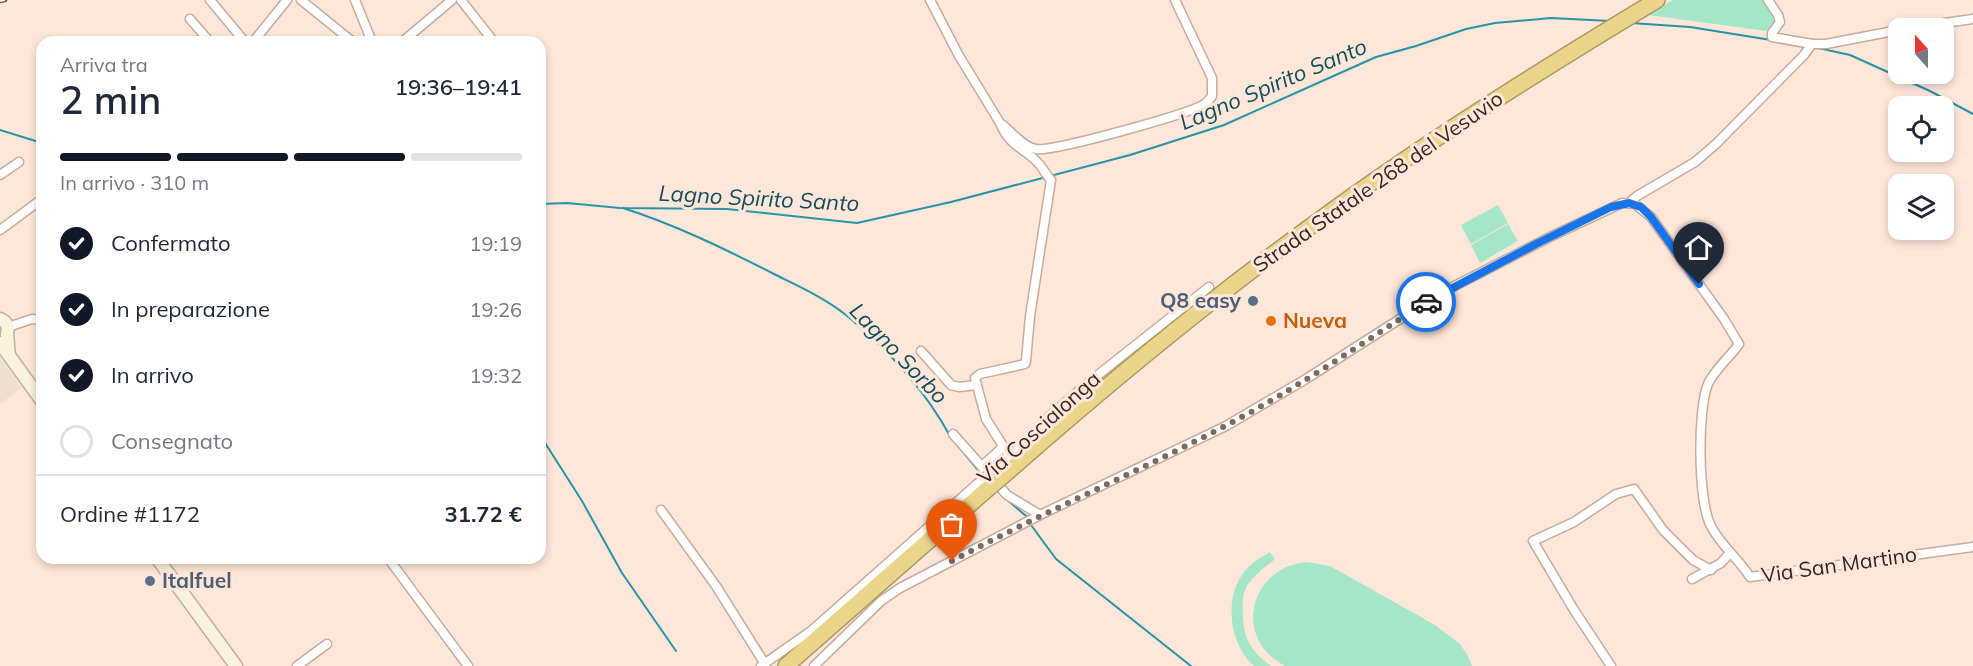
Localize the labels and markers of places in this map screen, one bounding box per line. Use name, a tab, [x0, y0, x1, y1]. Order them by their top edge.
pin	[1673, 222, 1724, 284]
place label: Q8 easy	[1160, 287, 1242, 313]
marker: Q8 easy	[1246, 294, 1260, 308]
place label: Nueva	[1283, 307, 1347, 333]
marker: Nueva	[1264, 314, 1278, 328]
pin	[926, 499, 977, 561]
place label: Italfuel	[162, 567, 232, 593]
marker: Italfuel	[143, 574, 157, 588]

